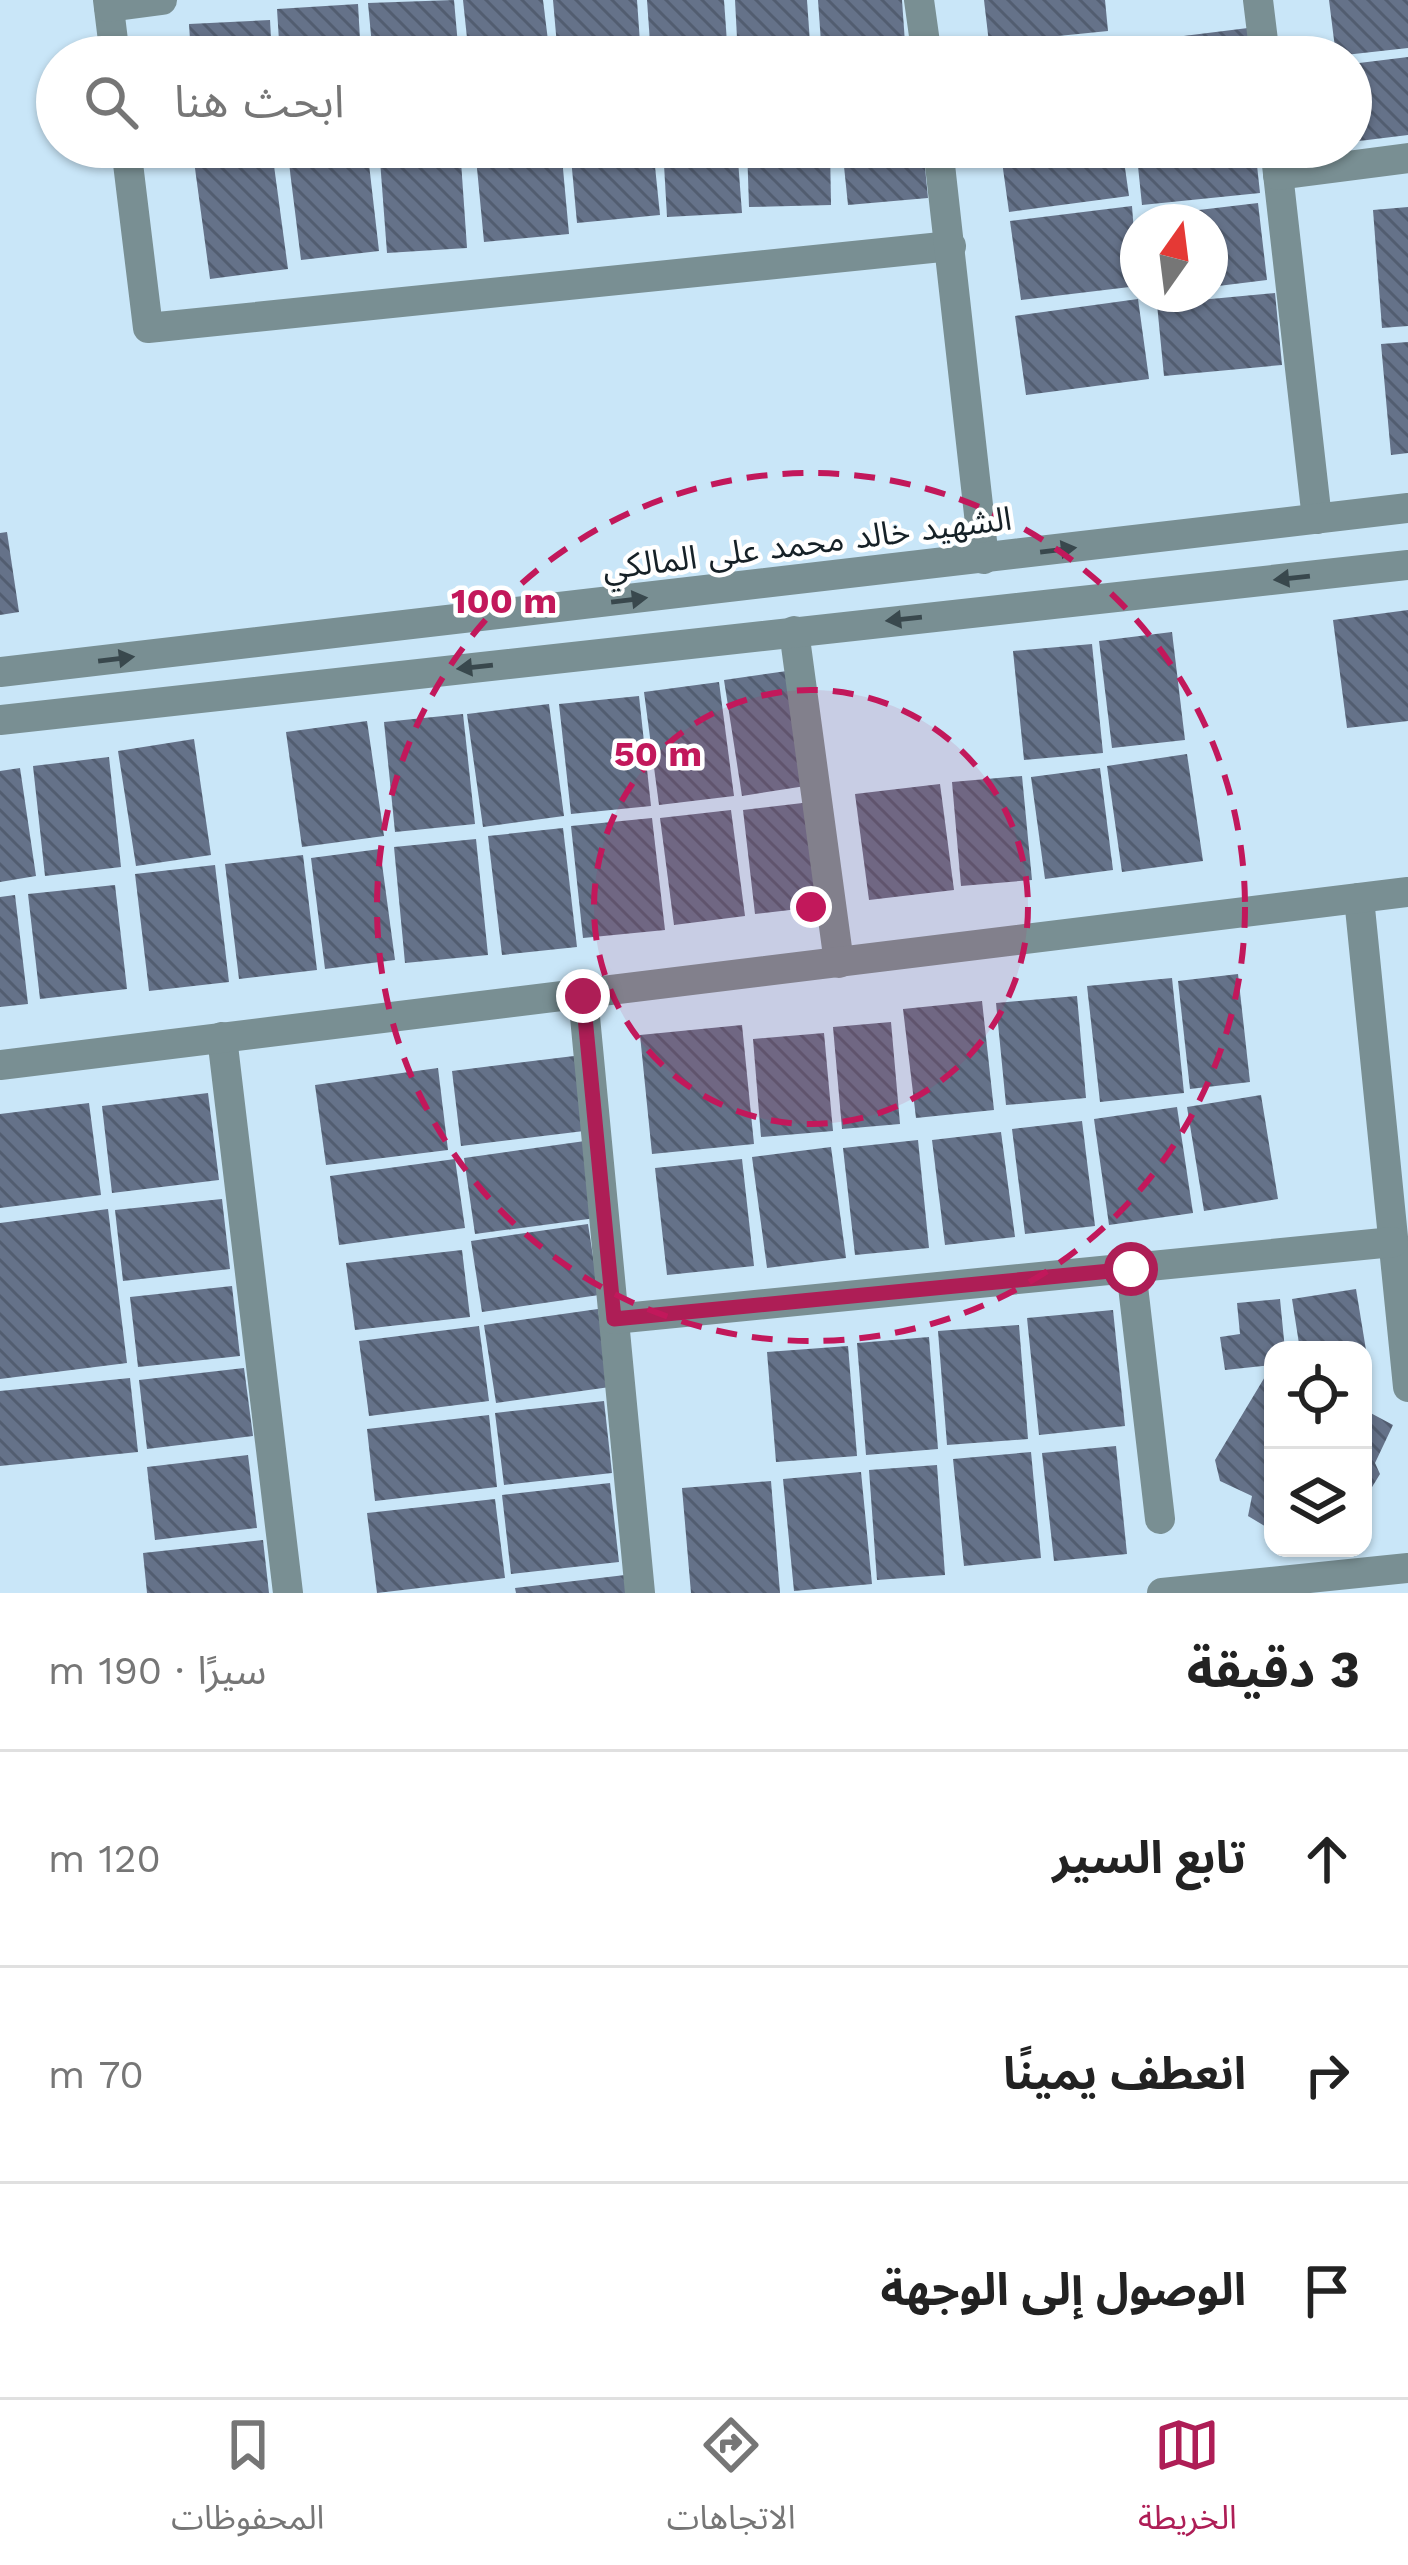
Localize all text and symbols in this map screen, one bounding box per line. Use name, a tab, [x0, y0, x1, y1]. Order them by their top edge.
search box	[36, 36, 1372, 168]
icon: search	[78, 69, 144, 135]
text: ابحث هنا	[174, 75, 344, 128]
north arrow	[1120, 204, 1228, 312]
street label: الشهيد خالد محمد على المالكي	[600, 499, 1014, 593]
one-way arrow	[1040, 541, 1077, 560]
one-way arrow	[1273, 568, 1310, 587]
text: 100 m	[451, 580, 557, 622]
one-way arrow	[611, 591, 648, 610]
one-way arrow	[885, 610, 922, 629]
one-way arrow	[98, 650, 135, 669]
one-way arrow	[455, 658, 493, 677]
text: 50 m	[614, 733, 702, 775]
centre of rings	[790, 886, 832, 928]
route end	[556, 969, 610, 1023]
route start	[1104, 1242, 1158, 1296]
map controls	[1264, 1341, 1372, 1557]
button: locate	[1264, 1341, 1372, 1449]
button: layers	[1264, 1449, 1372, 1557]
text: 3 دقيقة	[1187, 1640, 1360, 1699]
text: سيرًا · 190 m	[48, 1648, 266, 1693]
icon: ahead	[1294, 1826, 1360, 1892]
text: تابع السير	[1053, 1831, 1246, 1884]
text: 120 m	[48, 1836, 161, 1881]
icon: right	[1294, 2042, 1360, 2108]
text: انعطف يمينًا	[1003, 2047, 1246, 2100]
text: 70 m	[48, 2052, 144, 2097]
icon: arrive	[1294, 2258, 1360, 2324]
text: الوصول إلى الوجهة	[880, 2263, 1246, 2316]
tab: المحفوظات	[171, 2412, 324, 2553]
tab: الاتجاهات	[667, 2412, 796, 2553]
tab: الخريطة	[1138, 2412, 1237, 2553]

